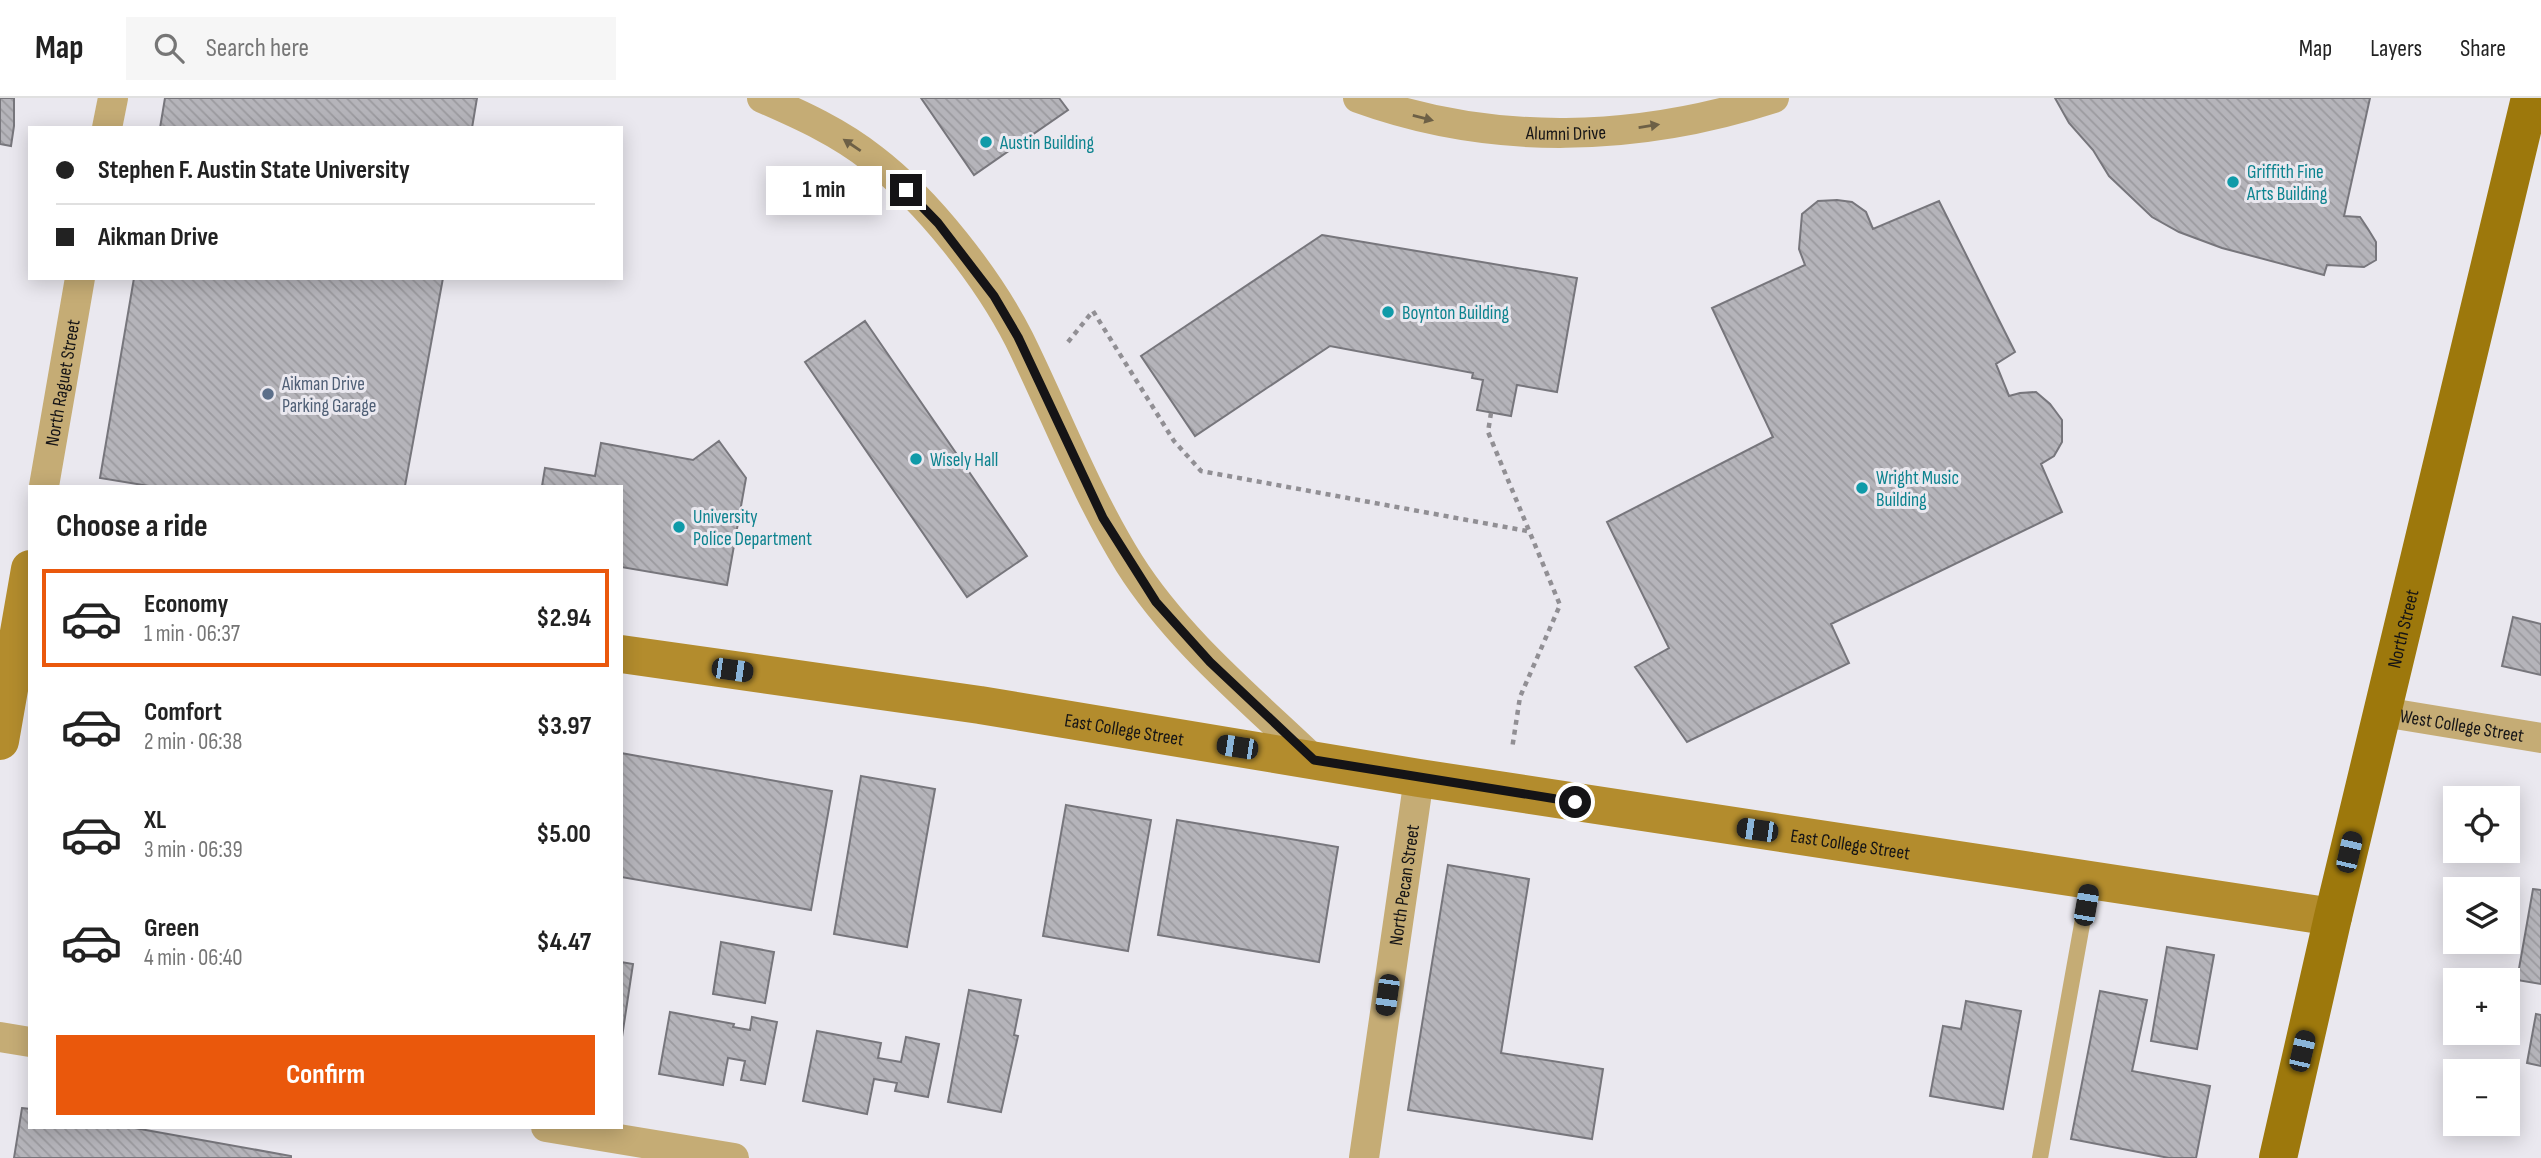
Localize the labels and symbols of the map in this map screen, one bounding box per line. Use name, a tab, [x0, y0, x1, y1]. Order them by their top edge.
one-way arrow	[1412, 113, 1434, 124]
one-way arrow	[1638, 120, 1660, 131]
street label: Alumni Drive	[1524, 121, 1607, 146]
place label: Austin Building	[999, 132, 1094, 155]
marker: Austin Building	[978, 134, 994, 150]
one-way arrow	[843, 138, 861, 152]
place label: Griffith Fine Arts Building	[2246, 161, 2328, 206]
callout: 1 min	[766, 166, 881, 214]
route end	[890, 174, 922, 206]
marker: Griffith Fine Arts Building	[2225, 174, 2241, 190]
place label: Boynton Building	[1402, 302, 1510, 325]
marker: Boynton Building	[1380, 304, 1396, 320]
street label: North Raguet Street	[41, 317, 86, 448]
place label: Aikman Drive Parking Garage	[281, 373, 376, 418]
marker: Aikman Drive Parking Garage	[260, 386, 276, 402]
place label: Wisely Hall	[930, 449, 998, 472]
marker: Wisely Hall	[908, 451, 924, 467]
place label: Wright Music Building	[1876, 467, 1959, 512]
marker: Wright Music Building	[1854, 480, 1870, 496]
place label: University Police Department	[693, 506, 812, 551]
marker: University Police Department	[671, 519, 687, 535]
street label: North Street	[2383, 587, 2424, 671]
car	[710, 657, 755, 683]
street label: West College Street	[2398, 705, 2526, 748]
street label: East College Street	[1063, 709, 1186, 752]
car	[1215, 733, 1260, 761]
route start	[1559, 786, 1591, 818]
car	[1735, 817, 1780, 843]
street label: North Pecan Street	[1385, 823, 1425, 947]
street label: East College Street	[1789, 825, 1912, 866]
car	[2335, 829, 2364, 875]
car	[2073, 882, 2100, 928]
car	[1374, 973, 1401, 1017]
car	[2288, 1028, 2317, 1074]

